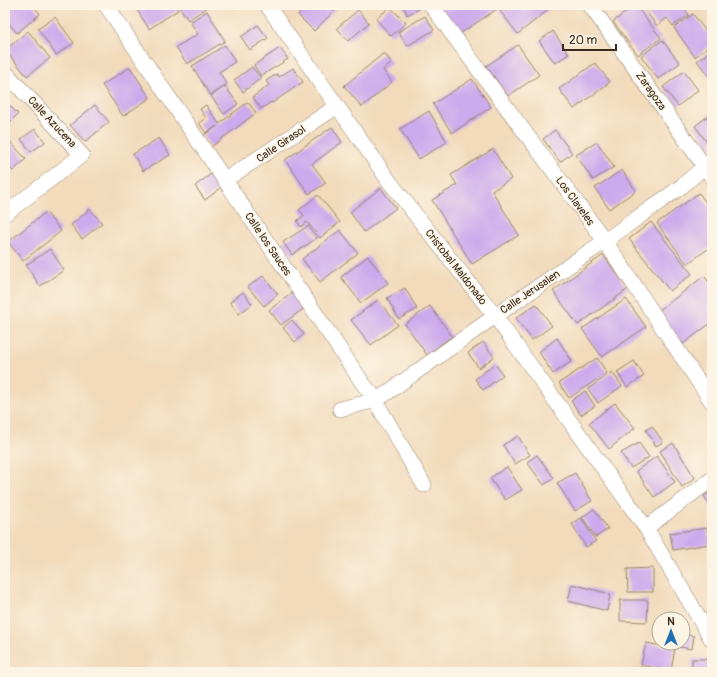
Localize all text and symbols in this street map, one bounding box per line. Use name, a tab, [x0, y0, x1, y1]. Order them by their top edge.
scale bar	[563, 26, 616, 52]
text: 20 m	[569, 33, 598, 48]
street label: Zaragoza	[633, 69, 669, 113]
street label: Calle Azucena	[25, 94, 79, 150]
street label: Calle Girasol	[254, 123, 308, 165]
street label: Los Claveles	[553, 174, 597, 228]
street label: Calle los Sauces	[242, 210, 294, 278]
street label: Cristobal Maldonado	[422, 227, 490, 308]
street label: Calle Jerusalen	[498, 267, 562, 317]
north arrow	[651, 611, 691, 651]
text: N	[667, 615, 675, 628]

